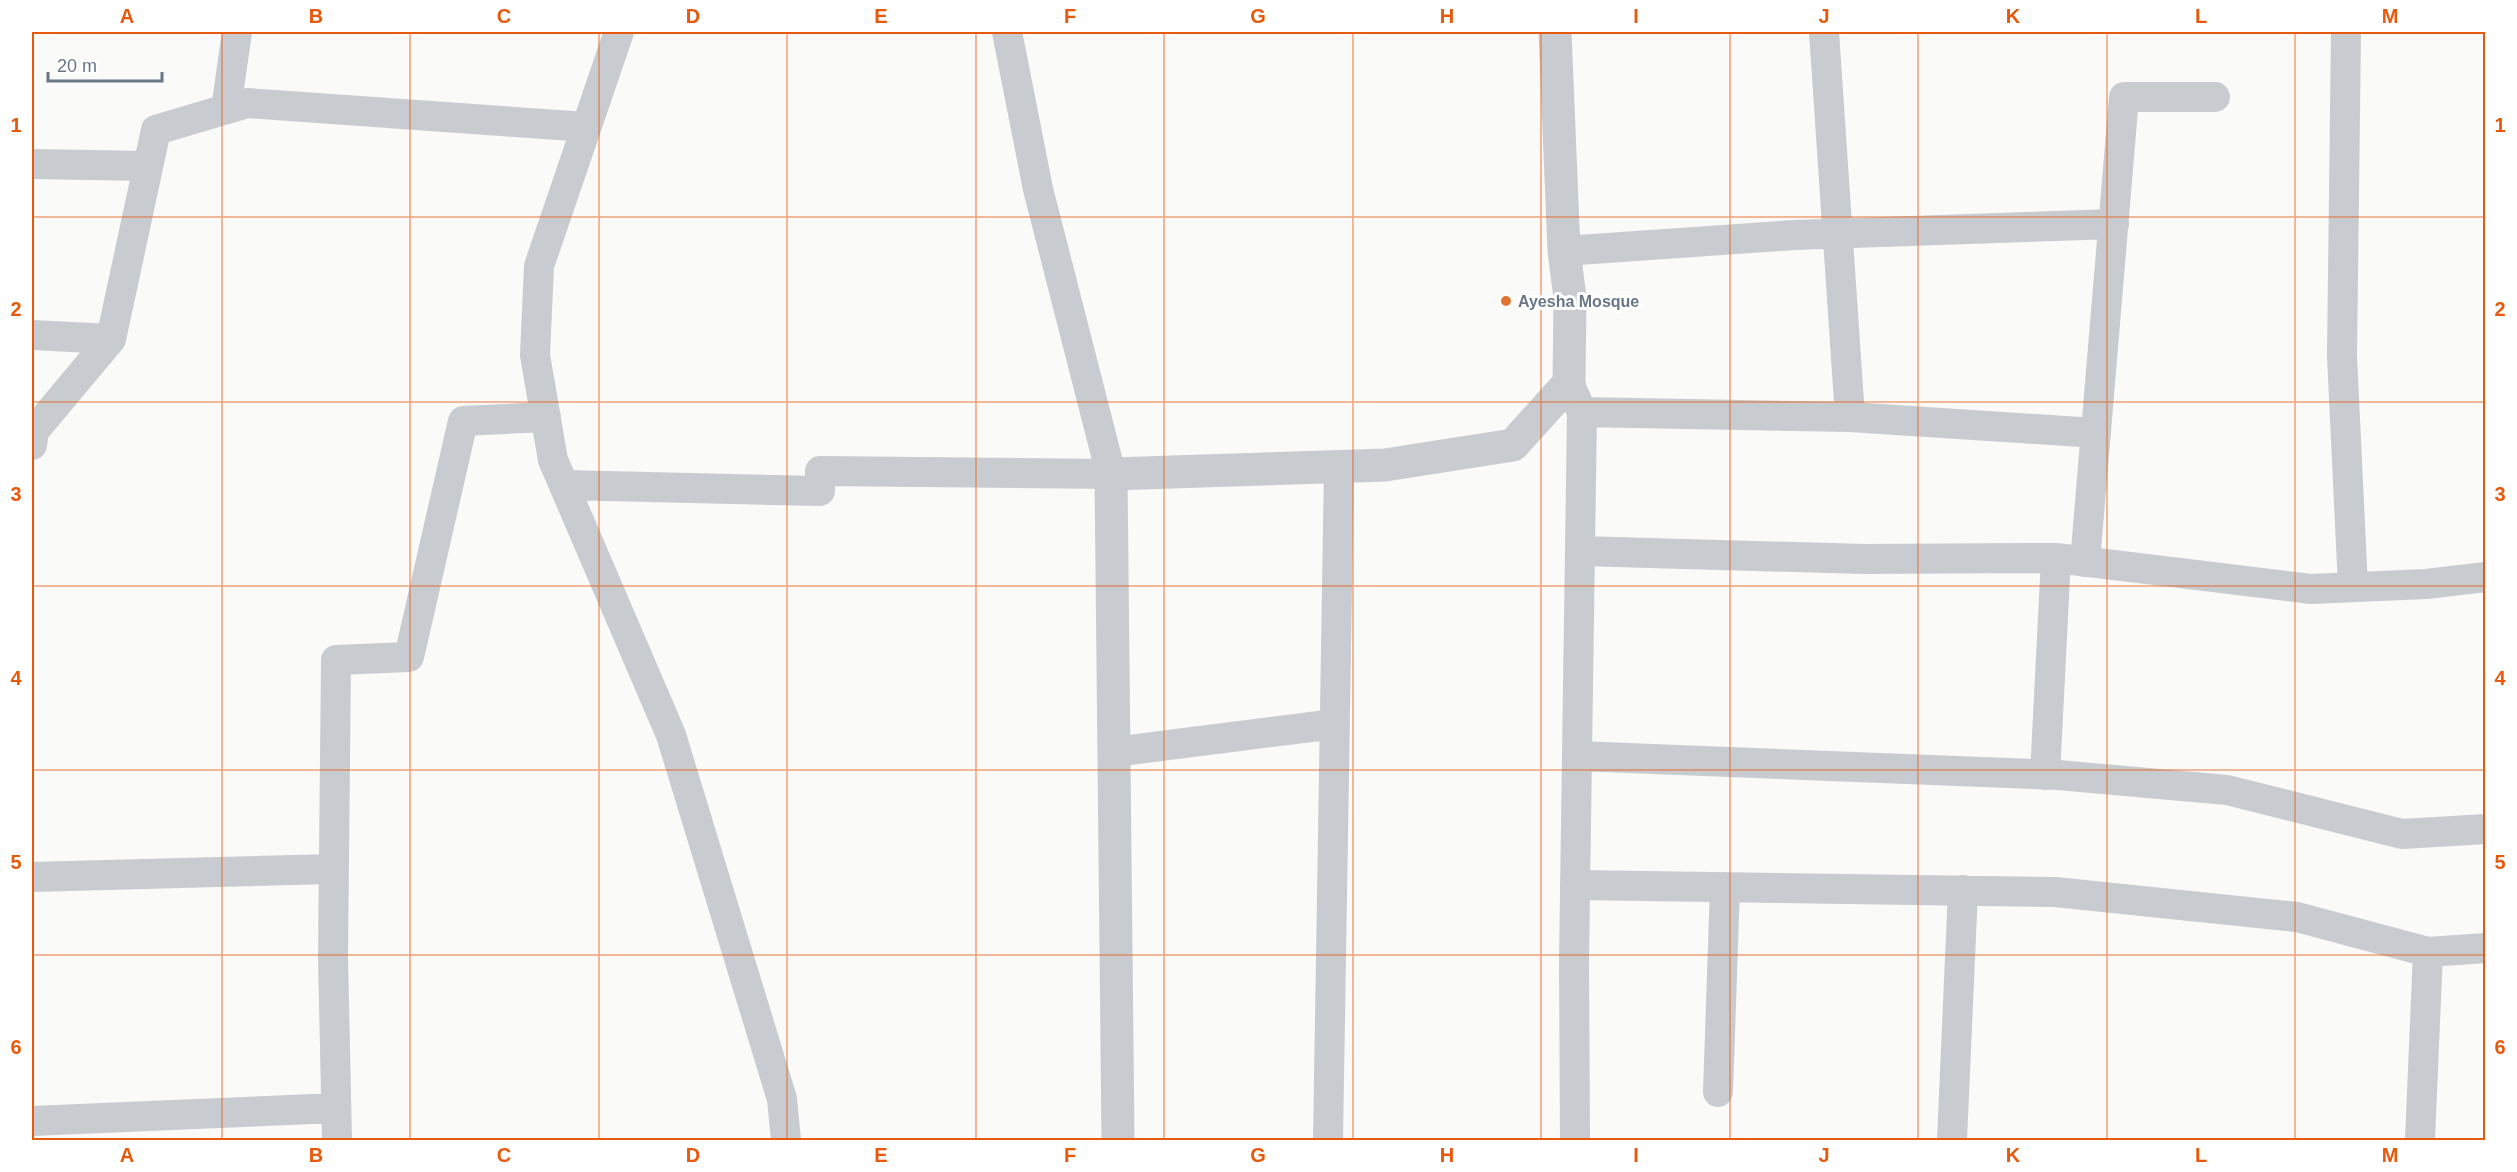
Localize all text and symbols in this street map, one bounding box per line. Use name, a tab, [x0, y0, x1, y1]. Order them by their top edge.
text: A	[120, 5, 134, 27]
text: B	[309, 5, 323, 27]
text: C	[497, 5, 511, 27]
text: D	[686, 5, 700, 27]
text: E	[874, 5, 888, 27]
text: F	[1064, 5, 1076, 27]
text: G	[1250, 5, 1266, 27]
text: H	[1440, 5, 1454, 27]
text: I	[1633, 5, 1639, 27]
text: J	[1818, 5, 1830, 27]
text: K	[2006, 5, 2021, 27]
text: L	[2195, 5, 2207, 27]
text: M	[2382, 5, 2398, 27]
scale bar	[48, 45, 162, 83]
text: 20 m	[57, 56, 97, 76]
text: 1	[10, 114, 22, 136]
text: 1	[2494, 114, 2506, 136]
place label: Ayesha Mosque	[1518, 293, 1639, 310]
marker: Ayesha Mosque	[1499, 294, 1513, 308]
text: 2	[10, 298, 22, 320]
text: 2	[2494, 298, 2506, 320]
text: 3	[10, 483, 22, 505]
text: 3	[2494, 483, 2506, 505]
text: 4	[10, 667, 22, 689]
text: 4	[2494, 667, 2506, 689]
text: 5	[10, 851, 22, 873]
text: 5	[2494, 851, 2506, 873]
text: 6	[10, 1036, 22, 1058]
text: 6	[2494, 1036, 2506, 1058]
text: A	[120, 1144, 134, 1166]
text: B	[309, 1144, 323, 1166]
text: C	[497, 1144, 511, 1166]
text: D	[686, 1144, 700, 1166]
text: E	[874, 1144, 888, 1166]
text: F	[1064, 1144, 1076, 1166]
text: G	[1250, 1144, 1266, 1166]
text: H	[1440, 1144, 1454, 1166]
text: I	[1633, 1144, 1639, 1166]
text: J	[1818, 1144, 1830, 1166]
text: K	[2006, 1144, 2021, 1166]
text: L	[2195, 1144, 2207, 1166]
text: M	[2382, 1144, 2398, 1166]

